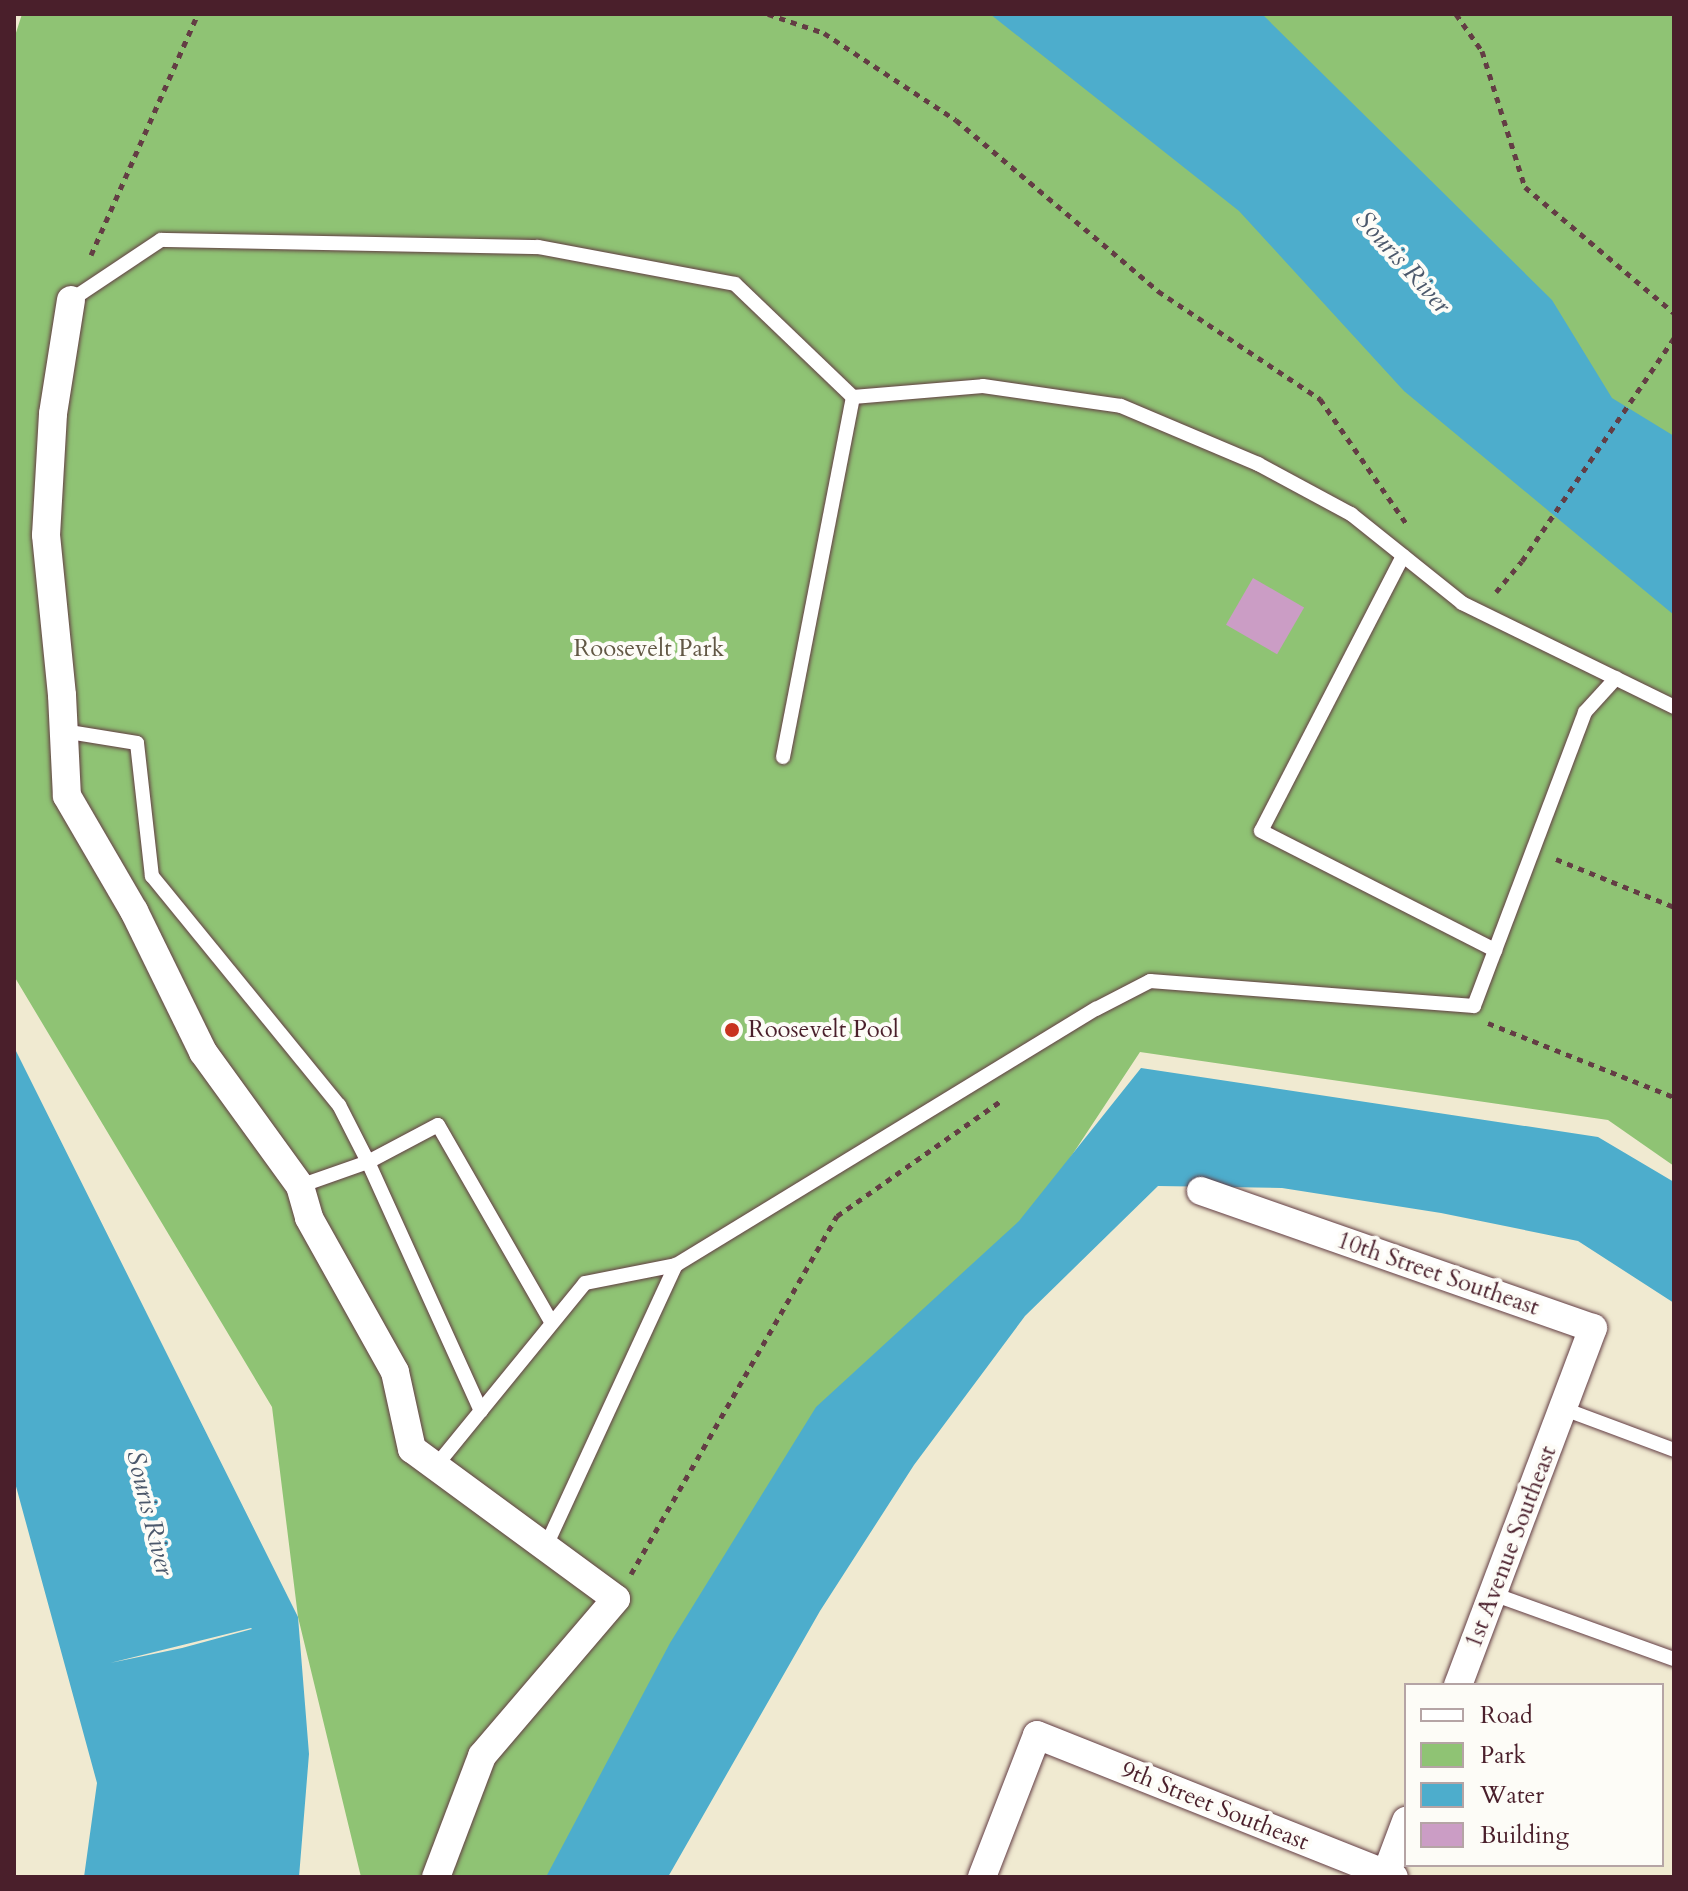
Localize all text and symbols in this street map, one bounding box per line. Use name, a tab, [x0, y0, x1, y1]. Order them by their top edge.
water label: Souris River	[1349, 204, 1457, 320]
park label: Roosevelt Park	[574, 635, 724, 663]
place label: Roosevelt Pool	[748, 1016, 899, 1044]
marker: Roosevelt Pool	[723, 1021, 741, 1039]
street label: 10th Street Southeast	[1333, 1226, 1543, 1322]
street label: 1st Avenue Southeast	[1459, 1442, 1563, 1652]
water label: Souris River	[119, 1447, 181, 1579]
legend	[1404, 1683, 1664, 1867]
text: Road	[1480, 1699, 1533, 1732]
text: Park	[1480, 1739, 1526, 1772]
street label: 9th Street Southeast	[1117, 1755, 1313, 1857]
text: Water	[1480, 1779, 1544, 1812]
text: Building	[1480, 1819, 1569, 1852]

